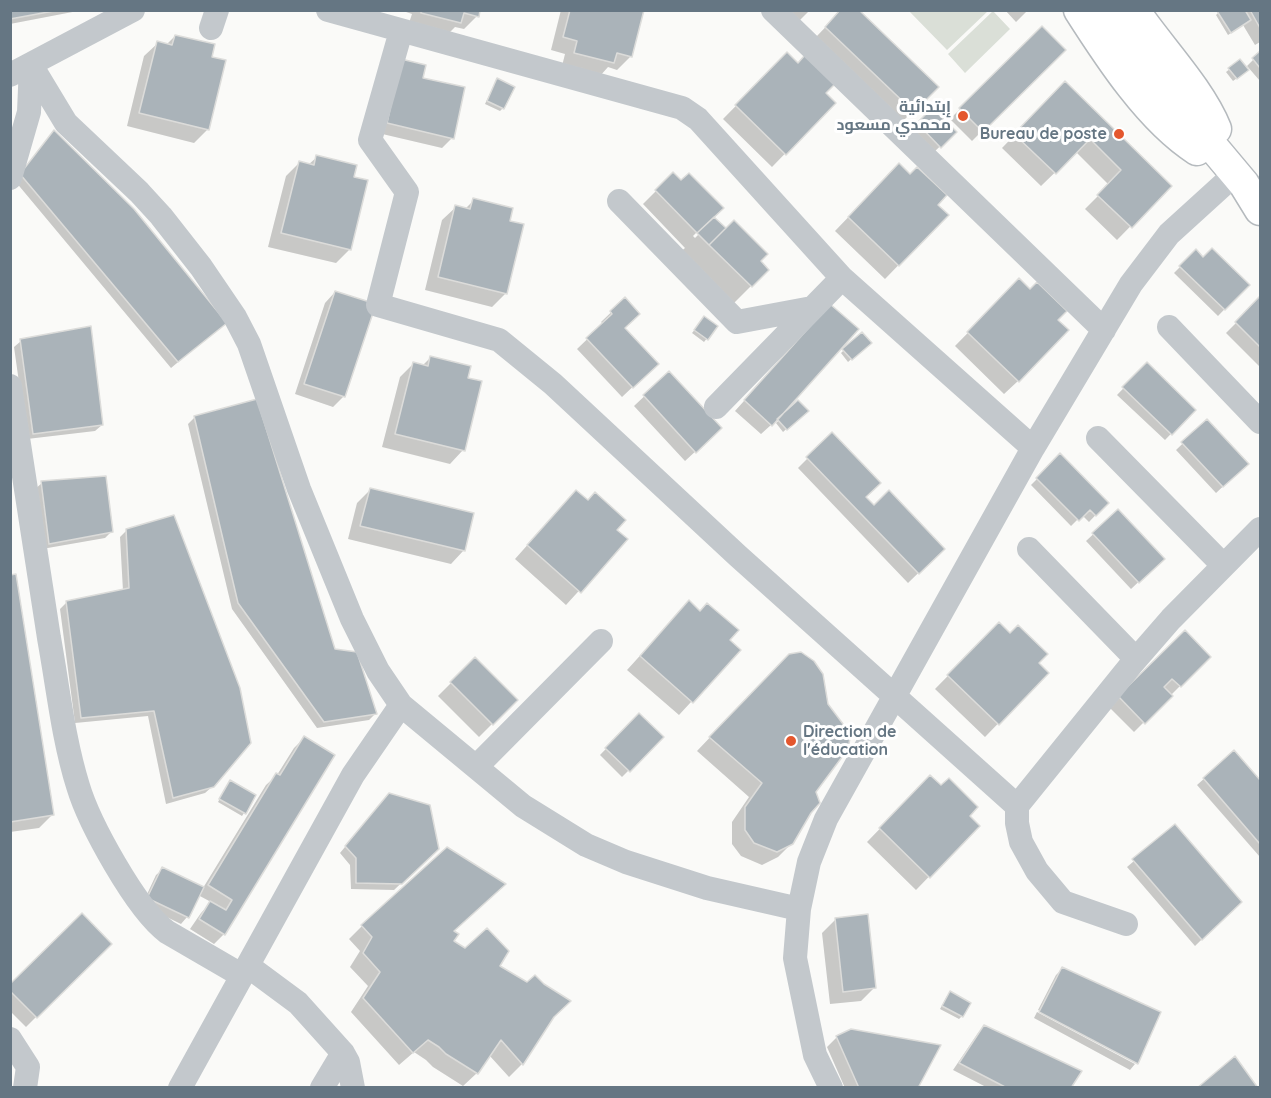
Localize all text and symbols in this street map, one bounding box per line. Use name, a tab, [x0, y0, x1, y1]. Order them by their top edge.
place label: إبتدائية محمدي مسعود	[837, 97, 951, 135]
marker: إبتدائية محمدي مسعود	[956, 109, 970, 123]
place label: Bureau de poste	[980, 124, 1107, 144]
marker: Bureau de poste	[1112, 127, 1126, 141]
place label: Direction de l'éducation	[803, 722, 896, 760]
marker: Direction de l'éducation	[784, 734, 798, 748]

